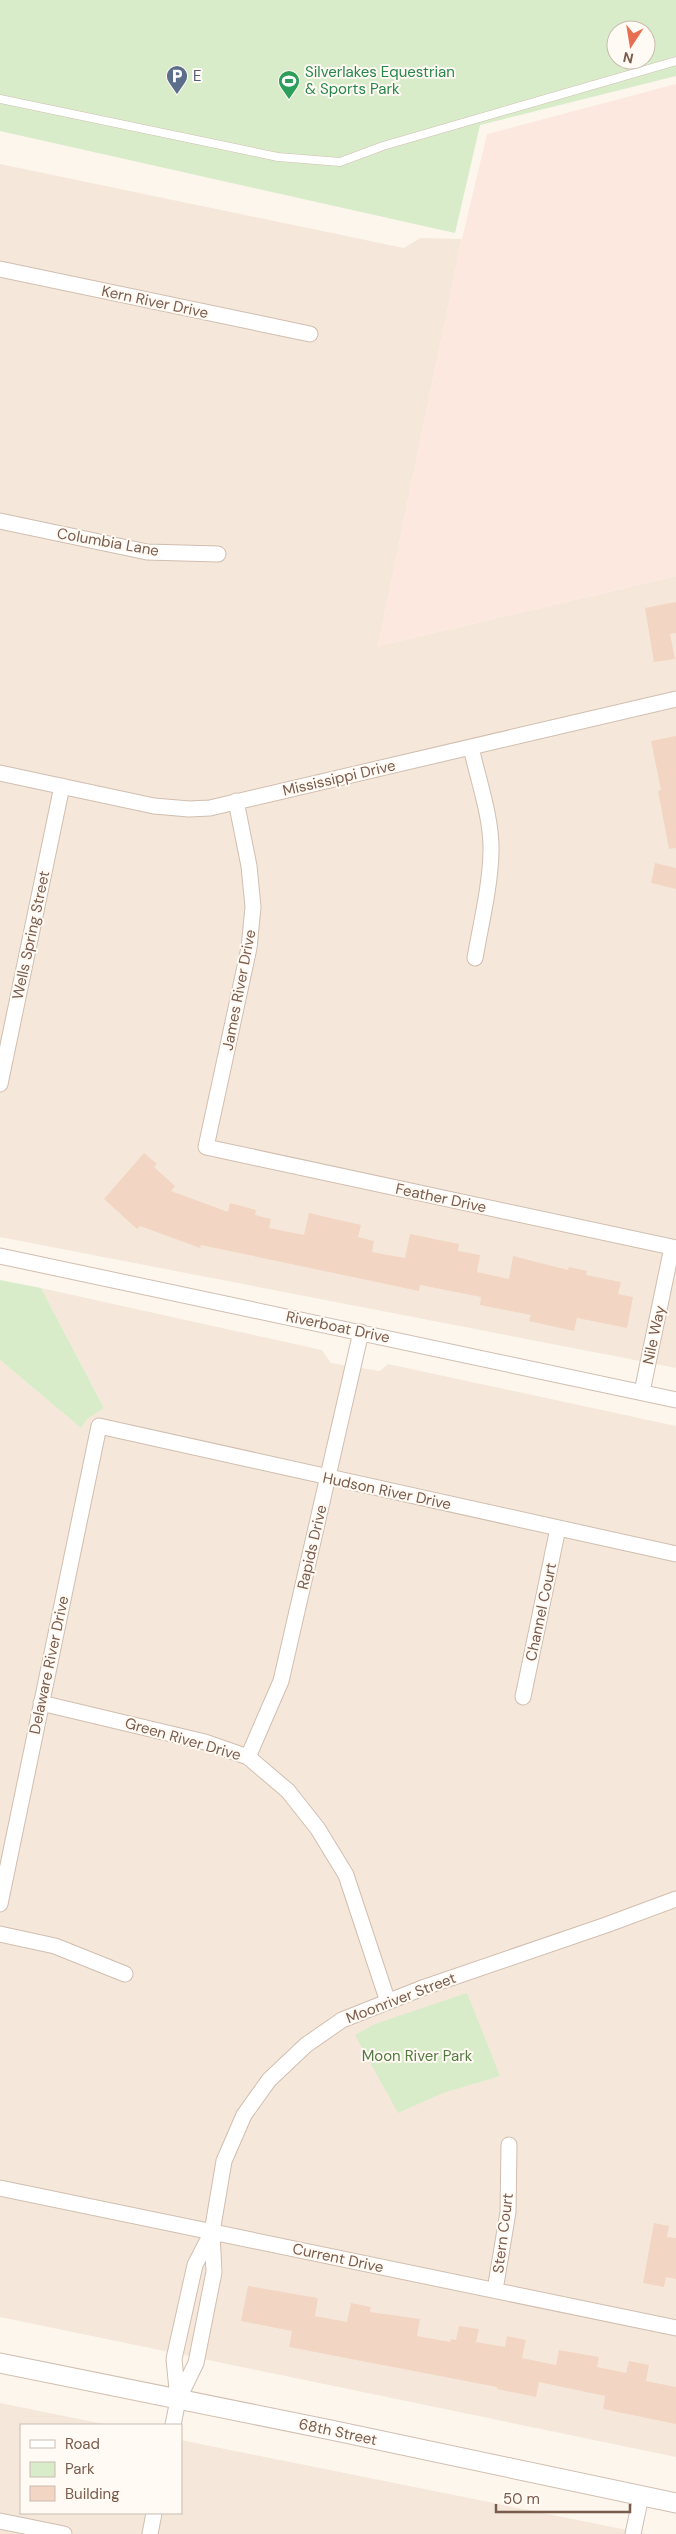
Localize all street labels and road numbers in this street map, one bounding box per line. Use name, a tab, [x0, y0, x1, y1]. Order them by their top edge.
street label: Kern River Drive	[100, 281, 210, 323]
street label: Columbia Lane	[55, 523, 161, 561]
street label: Mississippi Drive	[281, 755, 397, 801]
street label: Wells Spring Street	[8, 869, 54, 1001]
street label: James River Drive	[217, 928, 261, 1052]
street label: Feather Drive	[394, 1179, 488, 1217]
street label: Nile Way	[638, 1303, 670, 1366]
street label: Riverboat Drive	[284, 1306, 392, 1348]
street label: Hudson River Drive	[321, 1468, 453, 1514]
street label: Rapids Drive	[293, 1503, 331, 1591]
street label: Channel Court	[521, 1561, 561, 1663]
street label: Delaware River Drive	[25, 1594, 73, 1736]
street label: Green River Drive	[123, 1713, 243, 1765]
street label: Moonriver Street	[343, 1968, 459, 2028]
street label: Stern Court	[488, 2192, 518, 2274]
street label: Current Drive	[291, 2239, 385, 2277]
street label: 68th Street	[297, 2414, 379, 2450]

